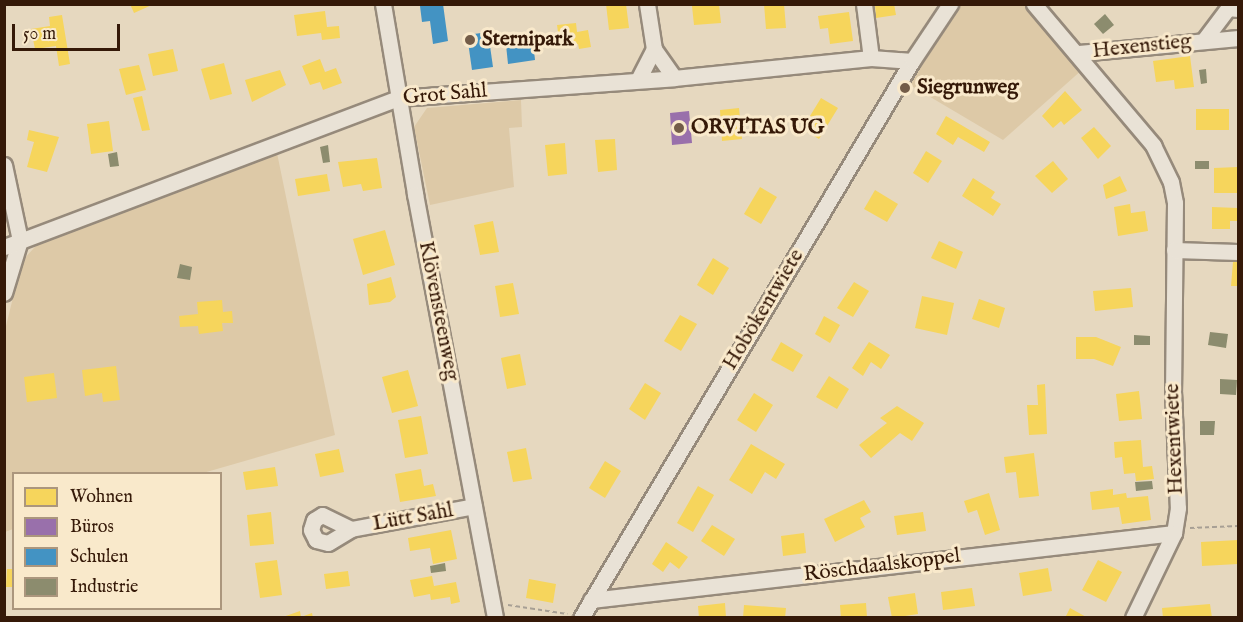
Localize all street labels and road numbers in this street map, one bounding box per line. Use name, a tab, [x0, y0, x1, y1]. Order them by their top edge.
street label: Hexenstieg	[1091, 29, 1193, 65]
street label: Grot Sahl	[402, 79, 488, 111]
street label: Klövensteenweg	[412, 239, 464, 383]
street label: Hobökentwiete	[718, 245, 810, 375]
street label: Hexentwiete	[1160, 383, 1190, 495]
street label: Lütt Sahl	[371, 499, 455, 537]
street label: Röschdaalskoppel	[802, 544, 962, 588]

